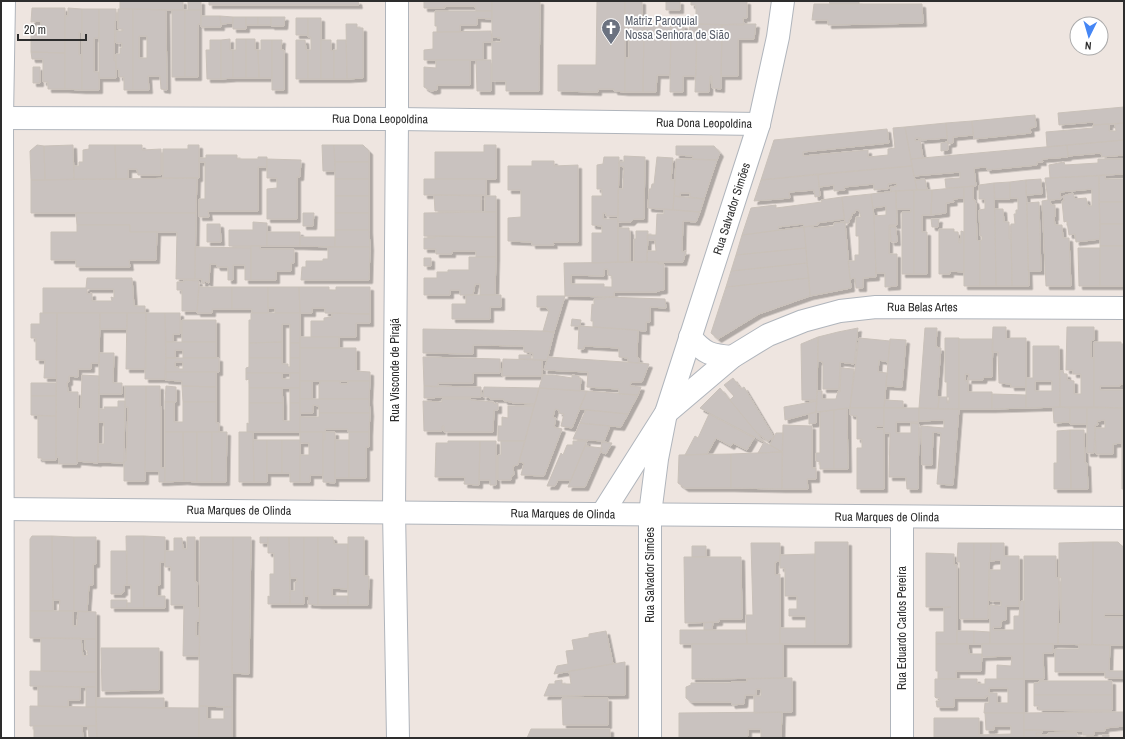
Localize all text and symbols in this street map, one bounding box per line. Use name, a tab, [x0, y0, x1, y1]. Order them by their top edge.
place label: Matriz Paroquial Nossa Senhora de Sião	[625, 13, 730, 43]
scale bar	[18, 16, 86, 42]
north arrow	[1069, 16, 1109, 56]
church icon: Matriz Paroquial Nossa Senhora de Sião	[600, 17, 622, 45]
text: 20 m	[24, 22, 46, 38]
text: N	[1084, 39, 1092, 53]
street label: Rua Dona Leopoldina	[332, 111, 429, 127]
street label: Rua Dona Leopoldina	[656, 115, 753, 132]
street label: Rua Salvador Simões	[709, 160, 754, 257]
street label: Rua Belas Artes	[887, 299, 958, 315]
street label: Rua Visconde de Pirajá	[387, 318, 403, 422]
street label: Rua Marques de Olinda	[187, 502, 292, 519]
street label: Rua Marques de Olinda	[511, 505, 616, 522]
street label: Rua Marques de Olinda	[835, 509, 940, 525]
street label: Rua Salvador Simões	[642, 527, 658, 623]
street label: Rua Eduardo Carlos Pereira	[894, 565, 910, 690]

